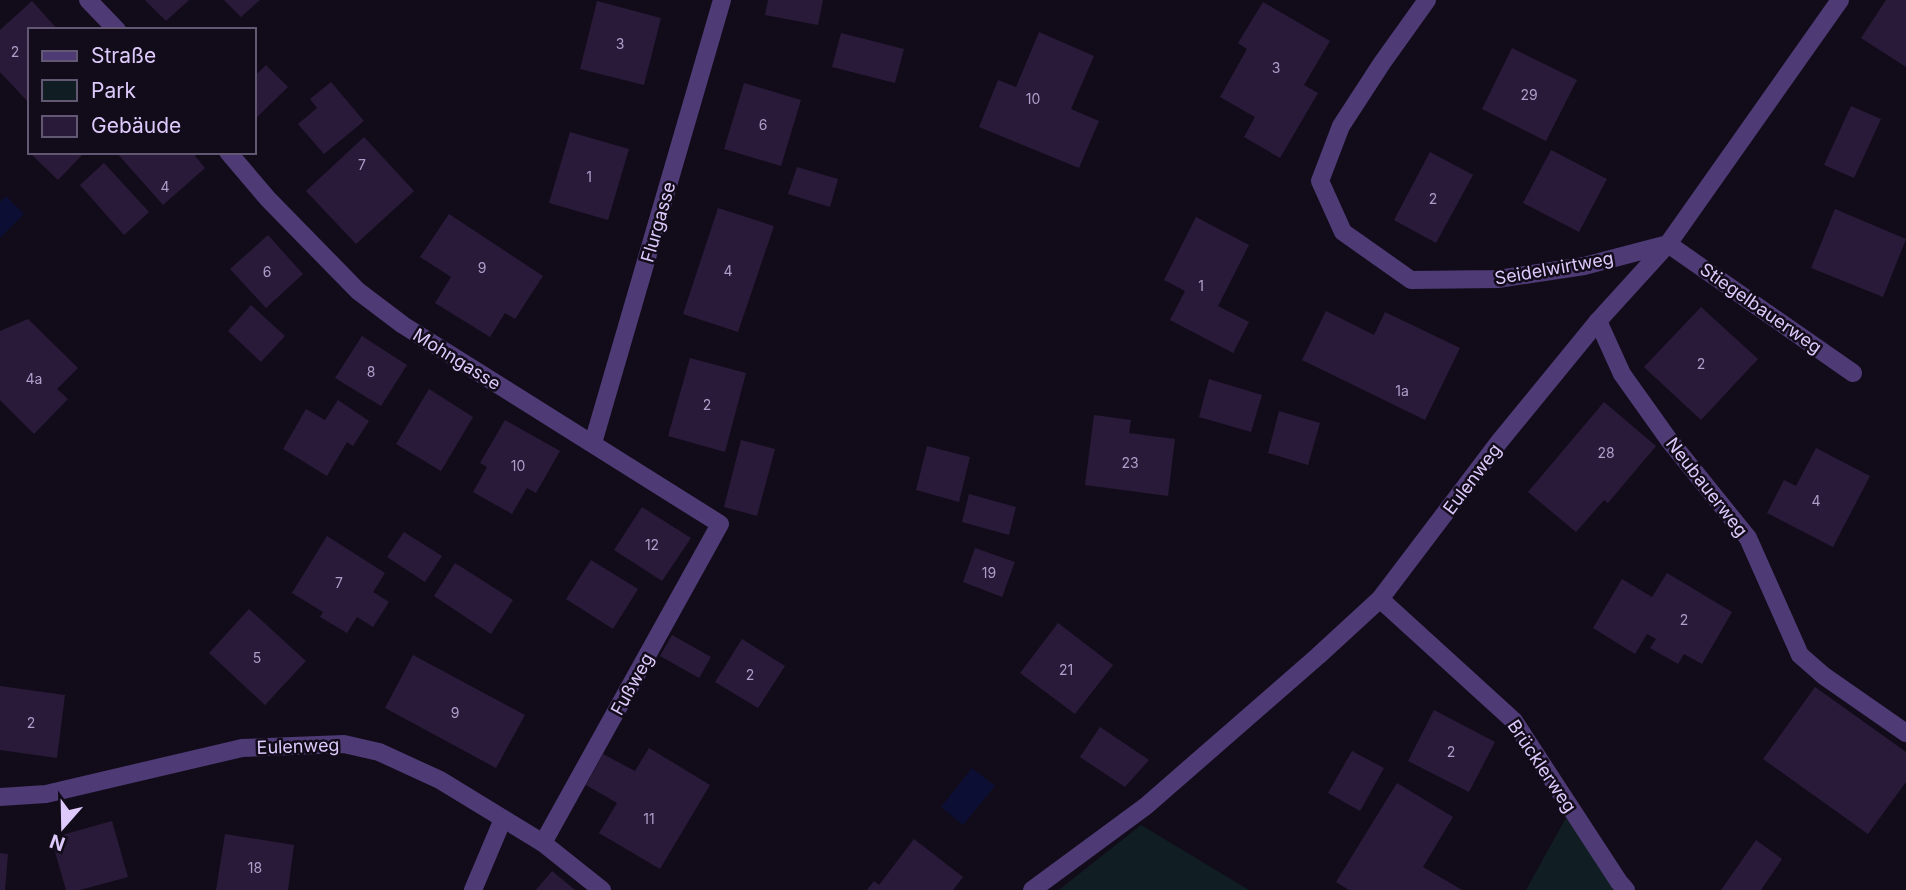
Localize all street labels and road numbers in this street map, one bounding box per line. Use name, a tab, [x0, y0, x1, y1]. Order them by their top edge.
street label: Flurgasse	[637, 179, 679, 265]
street label: Seidelwirtweg	[1493, 247, 1615, 289]
street label: Stiegelbauerweg	[1696, 258, 1826, 358]
street label: Mohngasse	[409, 324, 505, 394]
street label: Neubauerweg	[1662, 433, 1752, 541]
street label: Eulenweg	[1439, 440, 1505, 518]
street label: Fußweg	[606, 649, 658, 719]
street label: Brücklerweg	[1503, 716, 1581, 816]
street label: Eulenweg	[256, 734, 340, 758]

